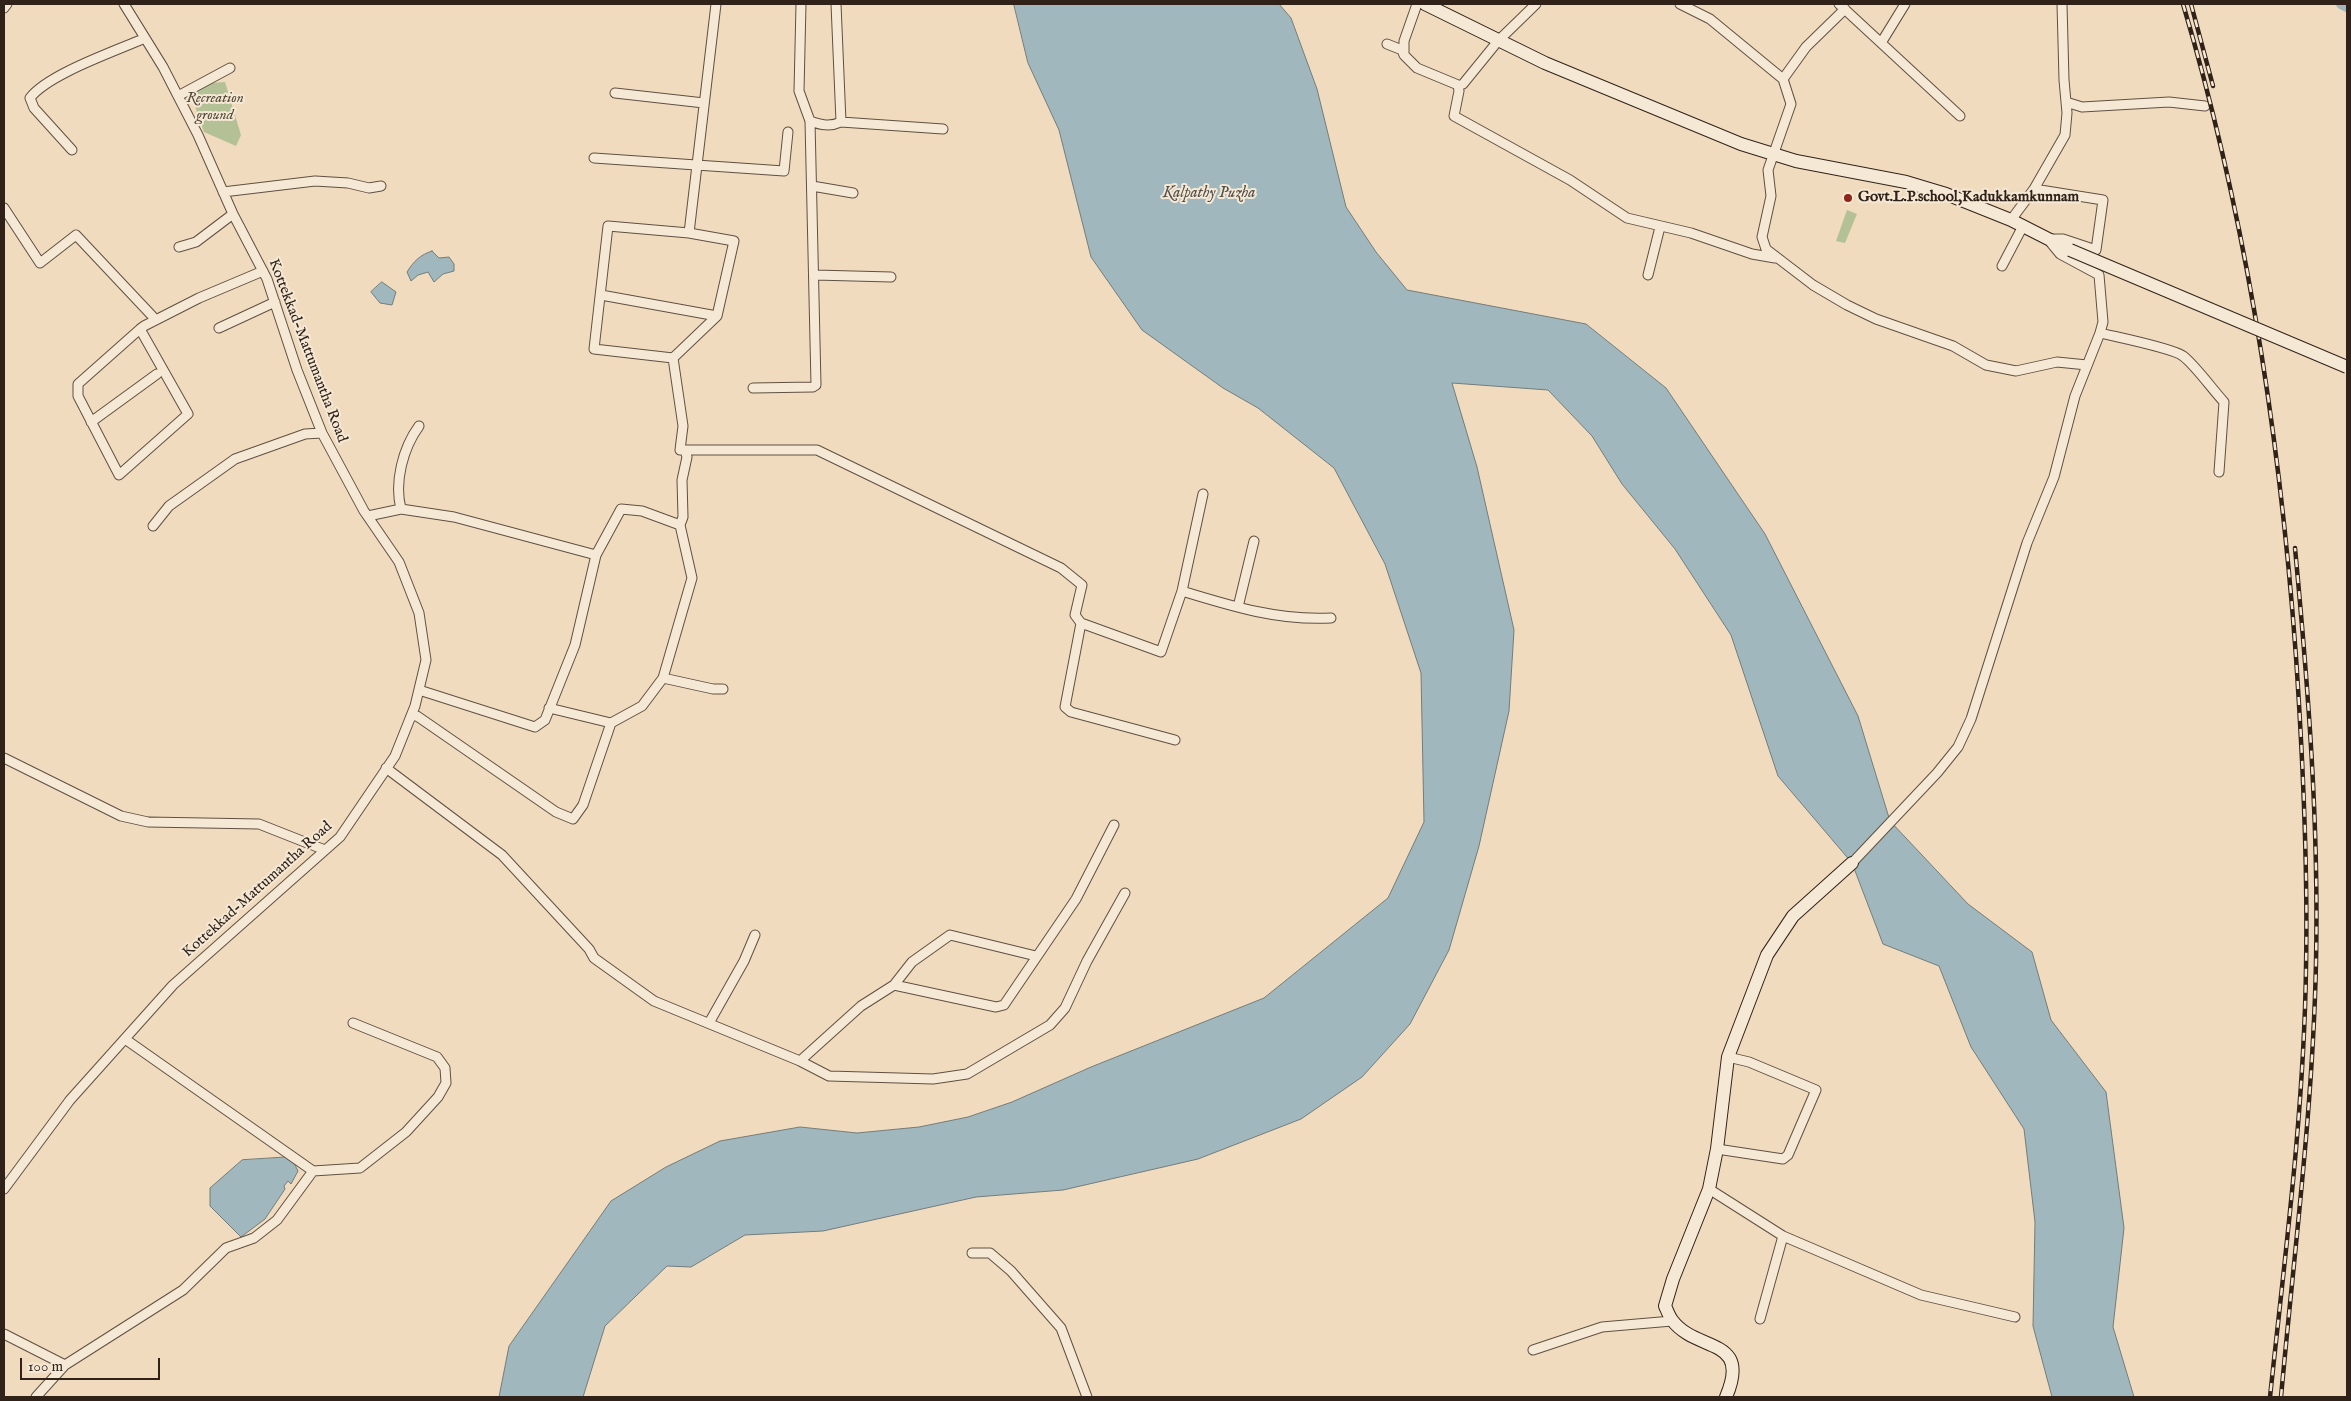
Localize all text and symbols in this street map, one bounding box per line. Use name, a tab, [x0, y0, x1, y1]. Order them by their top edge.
park label: Recreation ground	[186, 90, 244, 125]
water label: Kalpathy Puzha	[1163, 184, 1255, 204]
place label: Govt.L.P.school,Kadukkamkunnam	[1858, 189, 2079, 207]
marker: Govt.L.P.school,Kadukkamkunnam	[1842, 192, 1854, 204]
street label: Kottekkad-Mattumantha Road	[264, 257, 350, 445]
street label: Kottekkad-Mattumantha Road	[180, 818, 336, 962]
scale bar	[22, 1348, 162, 1380]
text: 100 m	[28, 1357, 63, 1376]

